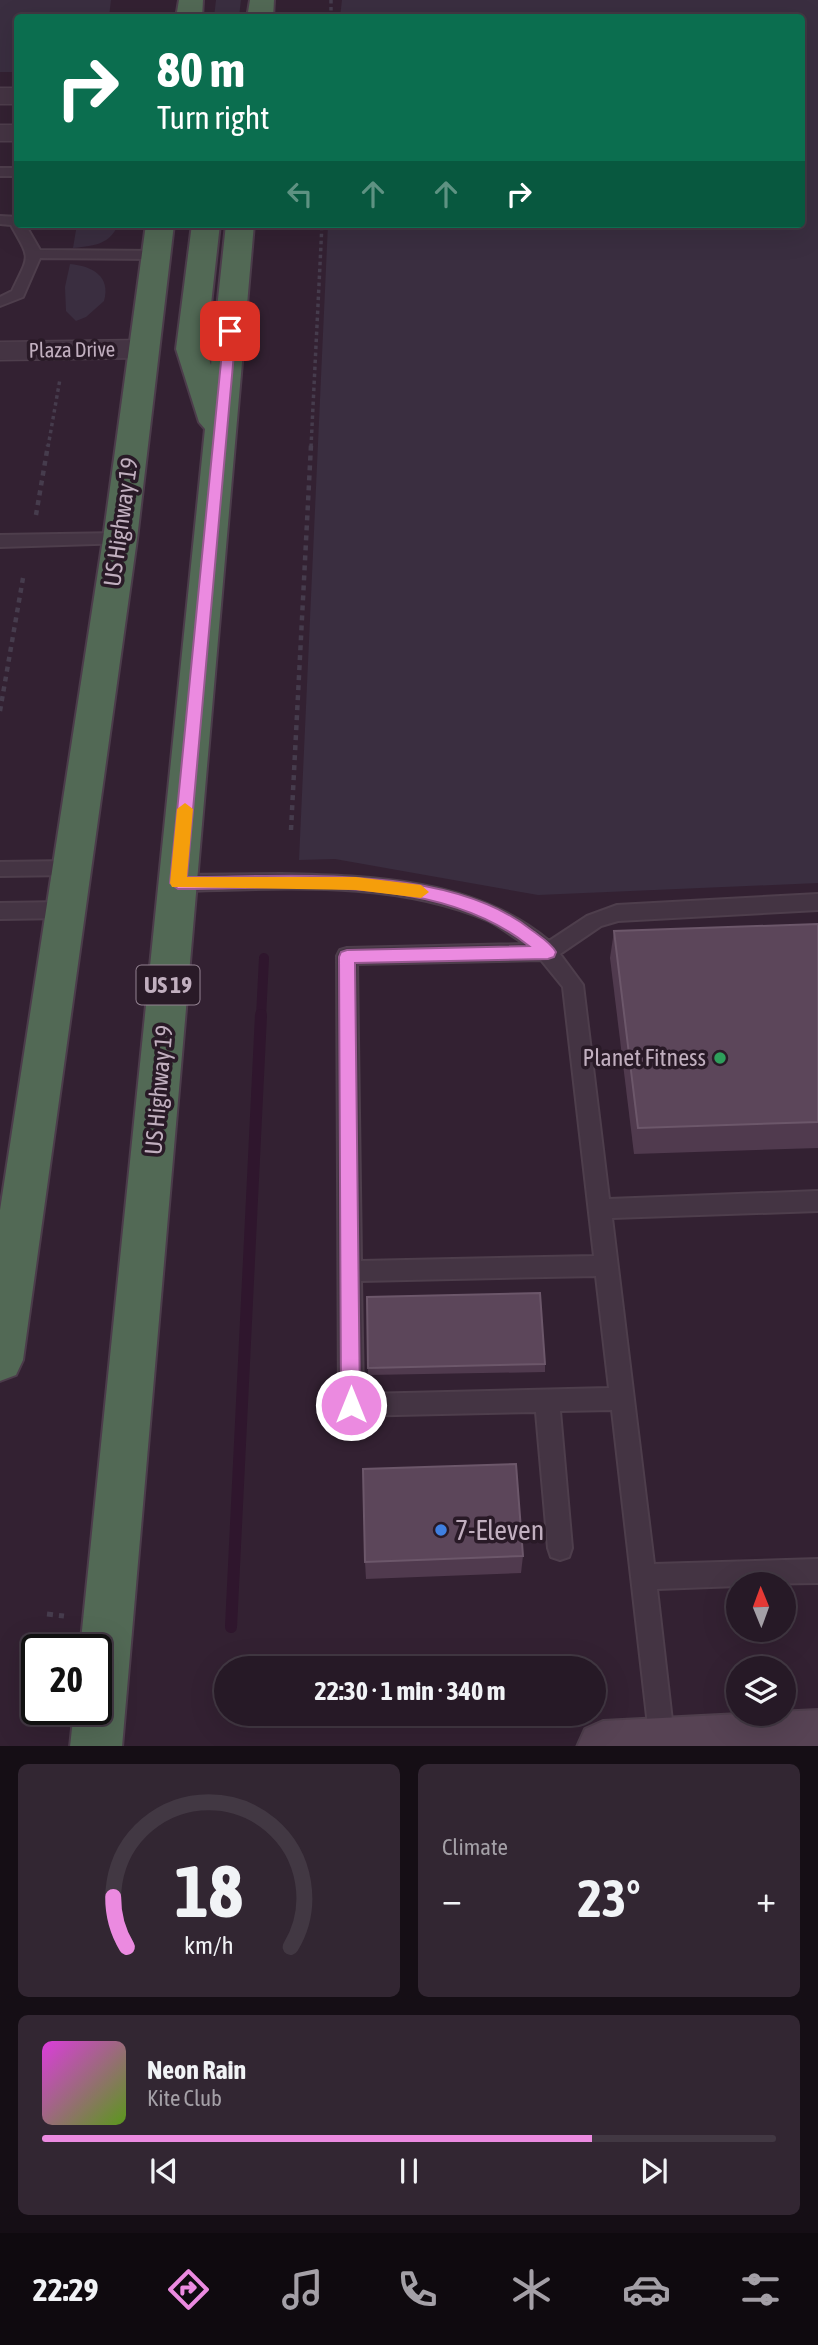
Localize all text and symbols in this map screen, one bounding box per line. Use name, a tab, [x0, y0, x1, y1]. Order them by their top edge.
text: 80 m	[157, 41, 245, 97]
icon: right	[42, 42, 133, 133]
text: Turn right	[157, 99, 270, 136]
icon: left	[281, 175, 319, 213]
icon: ahead	[354, 175, 392, 213]
icon: ahead	[427, 175, 465, 213]
icon: right	[500, 175, 538, 213]
pin	[200, 301, 260, 361]
icon: arrive	[211, 312, 249, 350]
street label: Plaza Drive	[28, 336, 115, 362]
street label: US Highway 19	[98, 456, 143, 588]
road number: US 19	[136, 966, 200, 1004]
street label: US Highway 19	[139, 1024, 178, 1156]
place label: Planet Fitness	[582, 1044, 706, 1071]
marker: Planet Fitness	[712, 1050, 728, 1066]
position arrow	[314, 1368, 388, 1442]
place label: 7-Eleven	[455, 1514, 544, 1546]
marker: 7-Eleven	[433, 1522, 449, 1538]
north arrow	[726, 1572, 796, 1642]
map controls	[726, 1572, 796, 1726]
speed limit sign: 20	[21, 1634, 112, 1725]
button: layers	[726, 1656, 796, 1726]
text: 22:30 · 1 min · 340 m	[315, 1676, 505, 1706]
text: Climate	[442, 1834, 508, 1860]
text: 18	[175, 1849, 243, 1932]
text: 23°	[577, 1868, 641, 1928]
text: −	[442, 1877, 462, 1920]
text: +	[756, 1877, 776, 1920]
text: km/h	[184, 1930, 234, 1958]
text: Neon Rain	[147, 2055, 246, 2085]
text: Kite Club	[147, 2085, 222, 2111]
icon: previous	[145, 2152, 183, 2190]
icon: pause	[390, 2152, 428, 2190]
icon: next	[635, 2152, 673, 2190]
icon: directions	[164, 2265, 213, 2314]
icon: music	[278, 2265, 327, 2314]
icon: phone	[393, 2265, 442, 2314]
icon: climate	[507, 2265, 556, 2314]
icon: car	[622, 2265, 671, 2314]
icon: filters	[736, 2265, 785, 2314]
text: 22:29	[33, 2271, 99, 2308]

